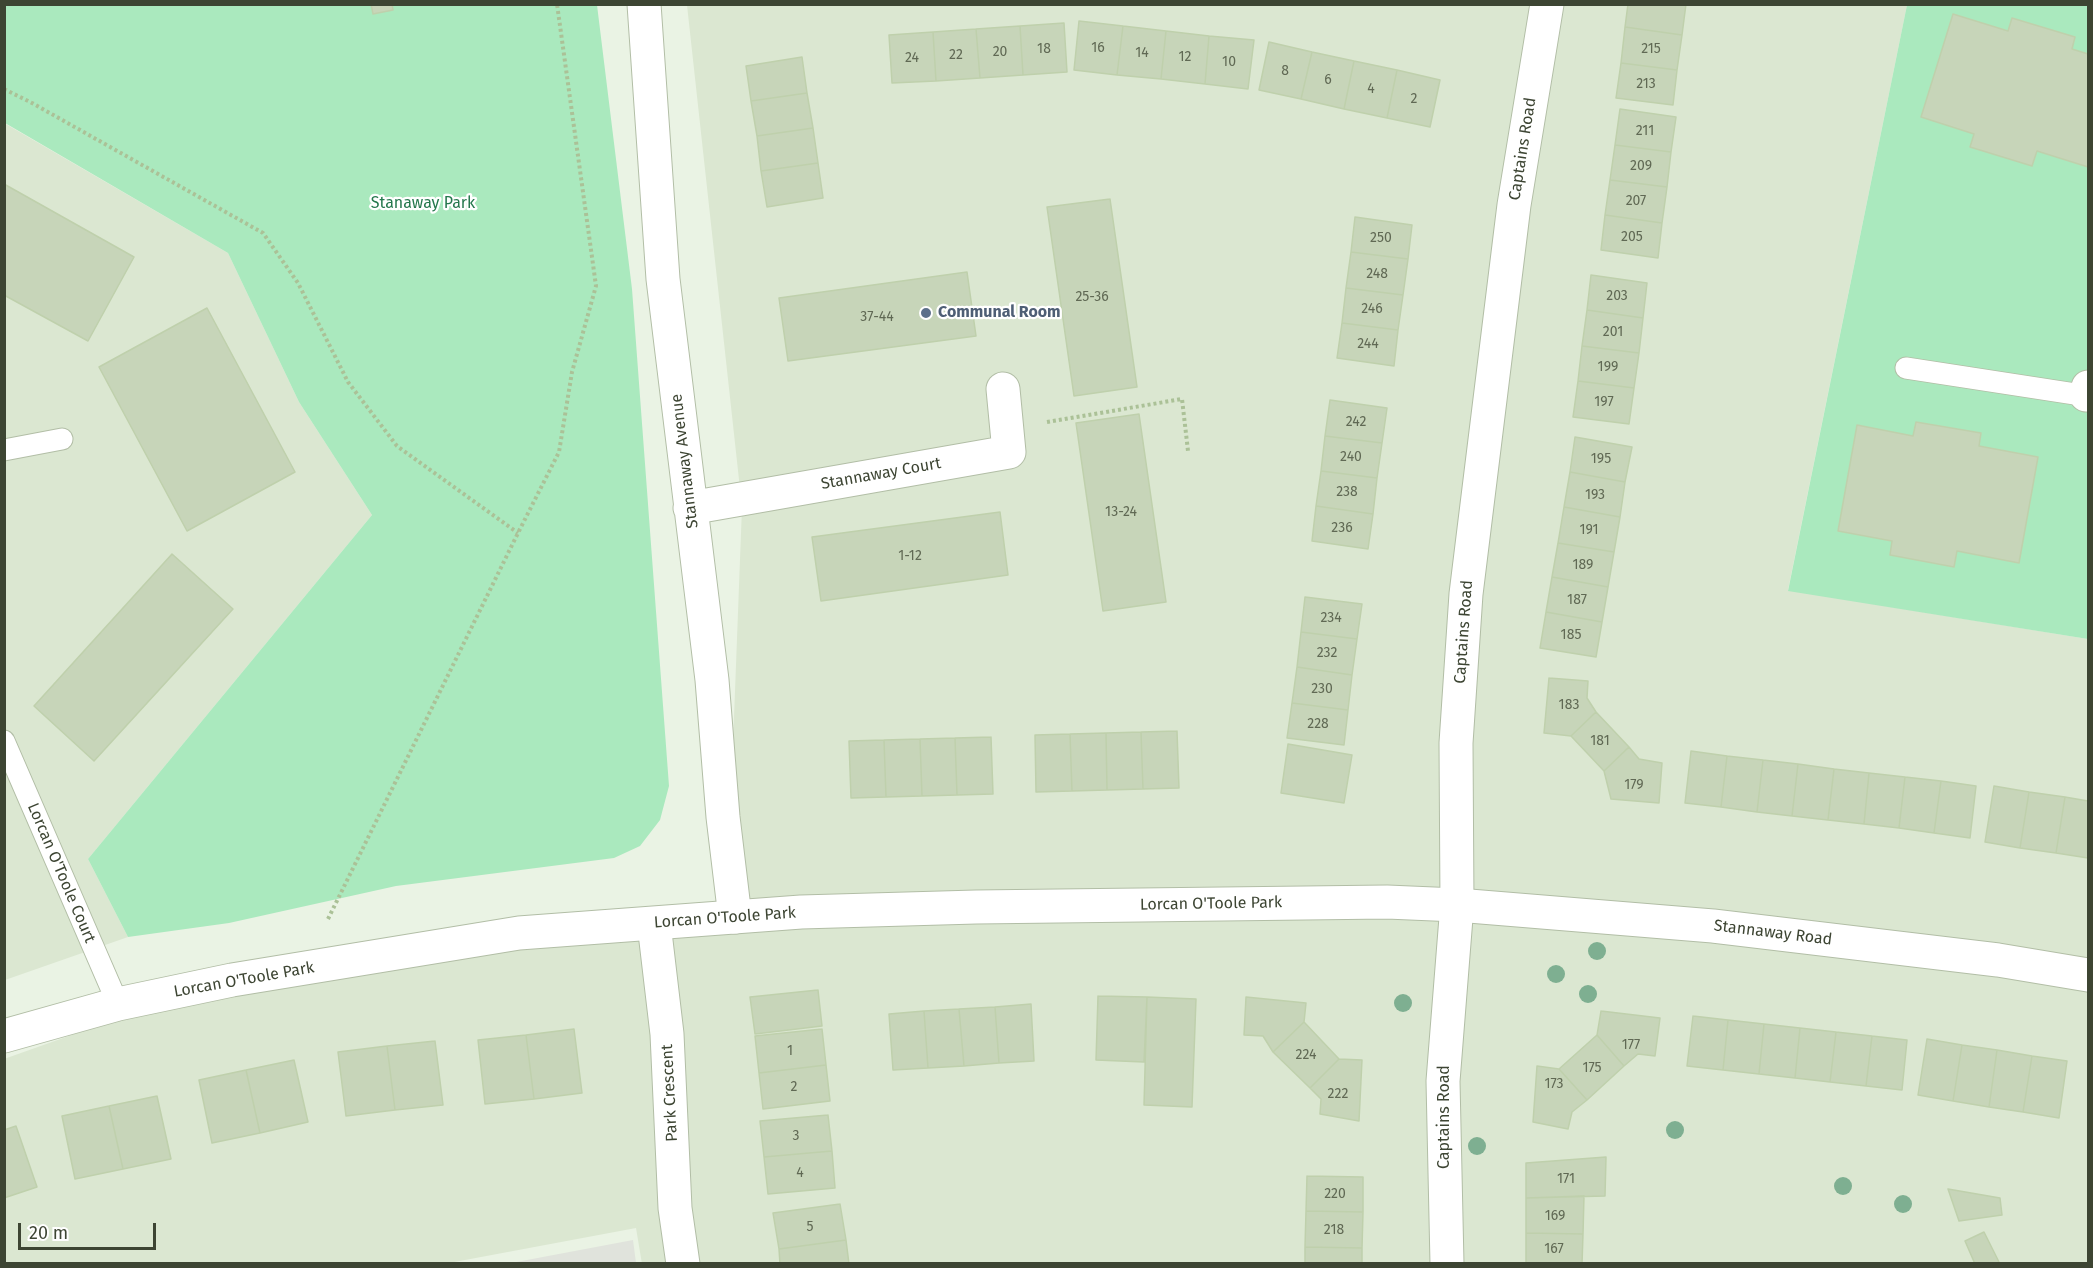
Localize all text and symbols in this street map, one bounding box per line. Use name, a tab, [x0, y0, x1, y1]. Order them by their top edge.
house number: 16	[1091, 40, 1105, 56]
house number: 18	[1037, 41, 1051, 57]
house number: 215	[1641, 41, 1661, 57]
house number: 20	[993, 44, 1007, 60]
house number: 14	[1135, 45, 1149, 61]
house number: 22	[949, 47, 963, 63]
house number: 12	[1179, 49, 1191, 65]
house number: 24	[905, 50, 919, 66]
house number: 10	[1222, 54, 1236, 70]
house number: 8	[1281, 63, 1289, 79]
house number: 6	[1324, 72, 1332, 88]
house number: 213	[1636, 76, 1656, 92]
house number: 4	[1367, 81, 1375, 97]
house number: 2	[1411, 91, 1417, 107]
street label: Captains Road	[1505, 96, 1541, 202]
house number: 211	[1636, 123, 1654, 139]
house number: 209	[1630, 158, 1652, 174]
house number: 207	[1626, 193, 1646, 209]
park label: Stanaway Park	[371, 194, 475, 214]
house number: 205	[1621, 229, 1643, 245]
house number: 250	[1370, 230, 1392, 246]
house number: 248	[1366, 266, 1388, 282]
house number: 203	[1606, 288, 1628, 304]
house number: 25-36	[1075, 289, 1109, 305]
house number: 246	[1361, 301, 1383, 317]
place label: Communal Room	[938, 303, 1061, 323]
marker: Communal Room	[919, 306, 933, 320]
house number: 37-44	[860, 309, 894, 325]
house number: 201	[1603, 324, 1623, 340]
house number: 244	[1357, 336, 1379, 352]
house number: 199	[1598, 359, 1618, 375]
street label: Stannaway Avenue	[667, 393, 703, 529]
house number: 197	[1594, 394, 1614, 410]
house number: 242	[1346, 414, 1366, 430]
house number: 240	[1340, 449, 1362, 465]
house number: 195	[1591, 451, 1611, 467]
street label: Stannaway Court	[819, 454, 943, 494]
house number: 238	[1336, 484, 1358, 500]
house number: 193	[1585, 487, 1605, 503]
house number: 13-24	[1105, 504, 1137, 520]
house number: 236	[1331, 520, 1353, 536]
house number: 191	[1579, 522, 1599, 538]
house number: 1-12	[898, 548, 922, 564]
house number: 189	[1573, 557, 1593, 573]
street label: Captains Road	[1451, 580, 1477, 684]
house number: 187	[1567, 592, 1587, 608]
house number: 234	[1320, 610, 1342, 626]
house number: 185	[1561, 627, 1581, 643]
house number: 232	[1317, 645, 1337, 661]
house number: 230	[1311, 681, 1333, 697]
house number: 183	[1559, 697, 1579, 713]
house number: 228	[1307, 716, 1329, 732]
house number: 181	[1590, 733, 1610, 749]
house number: 179	[1624, 777, 1644, 793]
street label: Lorcan O'Toole Court	[23, 800, 99, 946]
street label: Lorcan O'Toole Park	[1140, 893, 1282, 915]
street label: Lorcan O'Toole Park	[653, 903, 797, 933]
street label: Stannaway Road	[1713, 916, 1833, 950]
street label: Lorcan O'Toole Park	[172, 958, 316, 1002]
house number: 177	[1622, 1037, 1640, 1053]
house number: 1	[787, 1043, 793, 1059]
street label: Park Crescent	[658, 1044, 682, 1142]
house number: 224	[1296, 1047, 1316, 1063]
house number: 175	[1582, 1060, 1602, 1076]
street label: Captains Road	[1435, 1065, 1455, 1169]
house number: 173	[1544, 1076, 1564, 1092]
house number: 2	[791, 1079, 797, 1095]
house number: 222	[1328, 1086, 1348, 1102]
house number: 3	[793, 1128, 799, 1144]
house number: 4	[796, 1165, 804, 1181]
house number: 171	[1557, 1171, 1575, 1187]
house number: 220	[1324, 1186, 1346, 1202]
house number: 169	[1545, 1208, 1565, 1224]
scale bar	[21, 1211, 159, 1249]
house number: 5	[806, 1219, 814, 1235]
text: 20 m	[29, 1222, 68, 1244]
house number: 218	[1324, 1222, 1344, 1238]
house number: 167	[1544, 1241, 1564, 1257]

